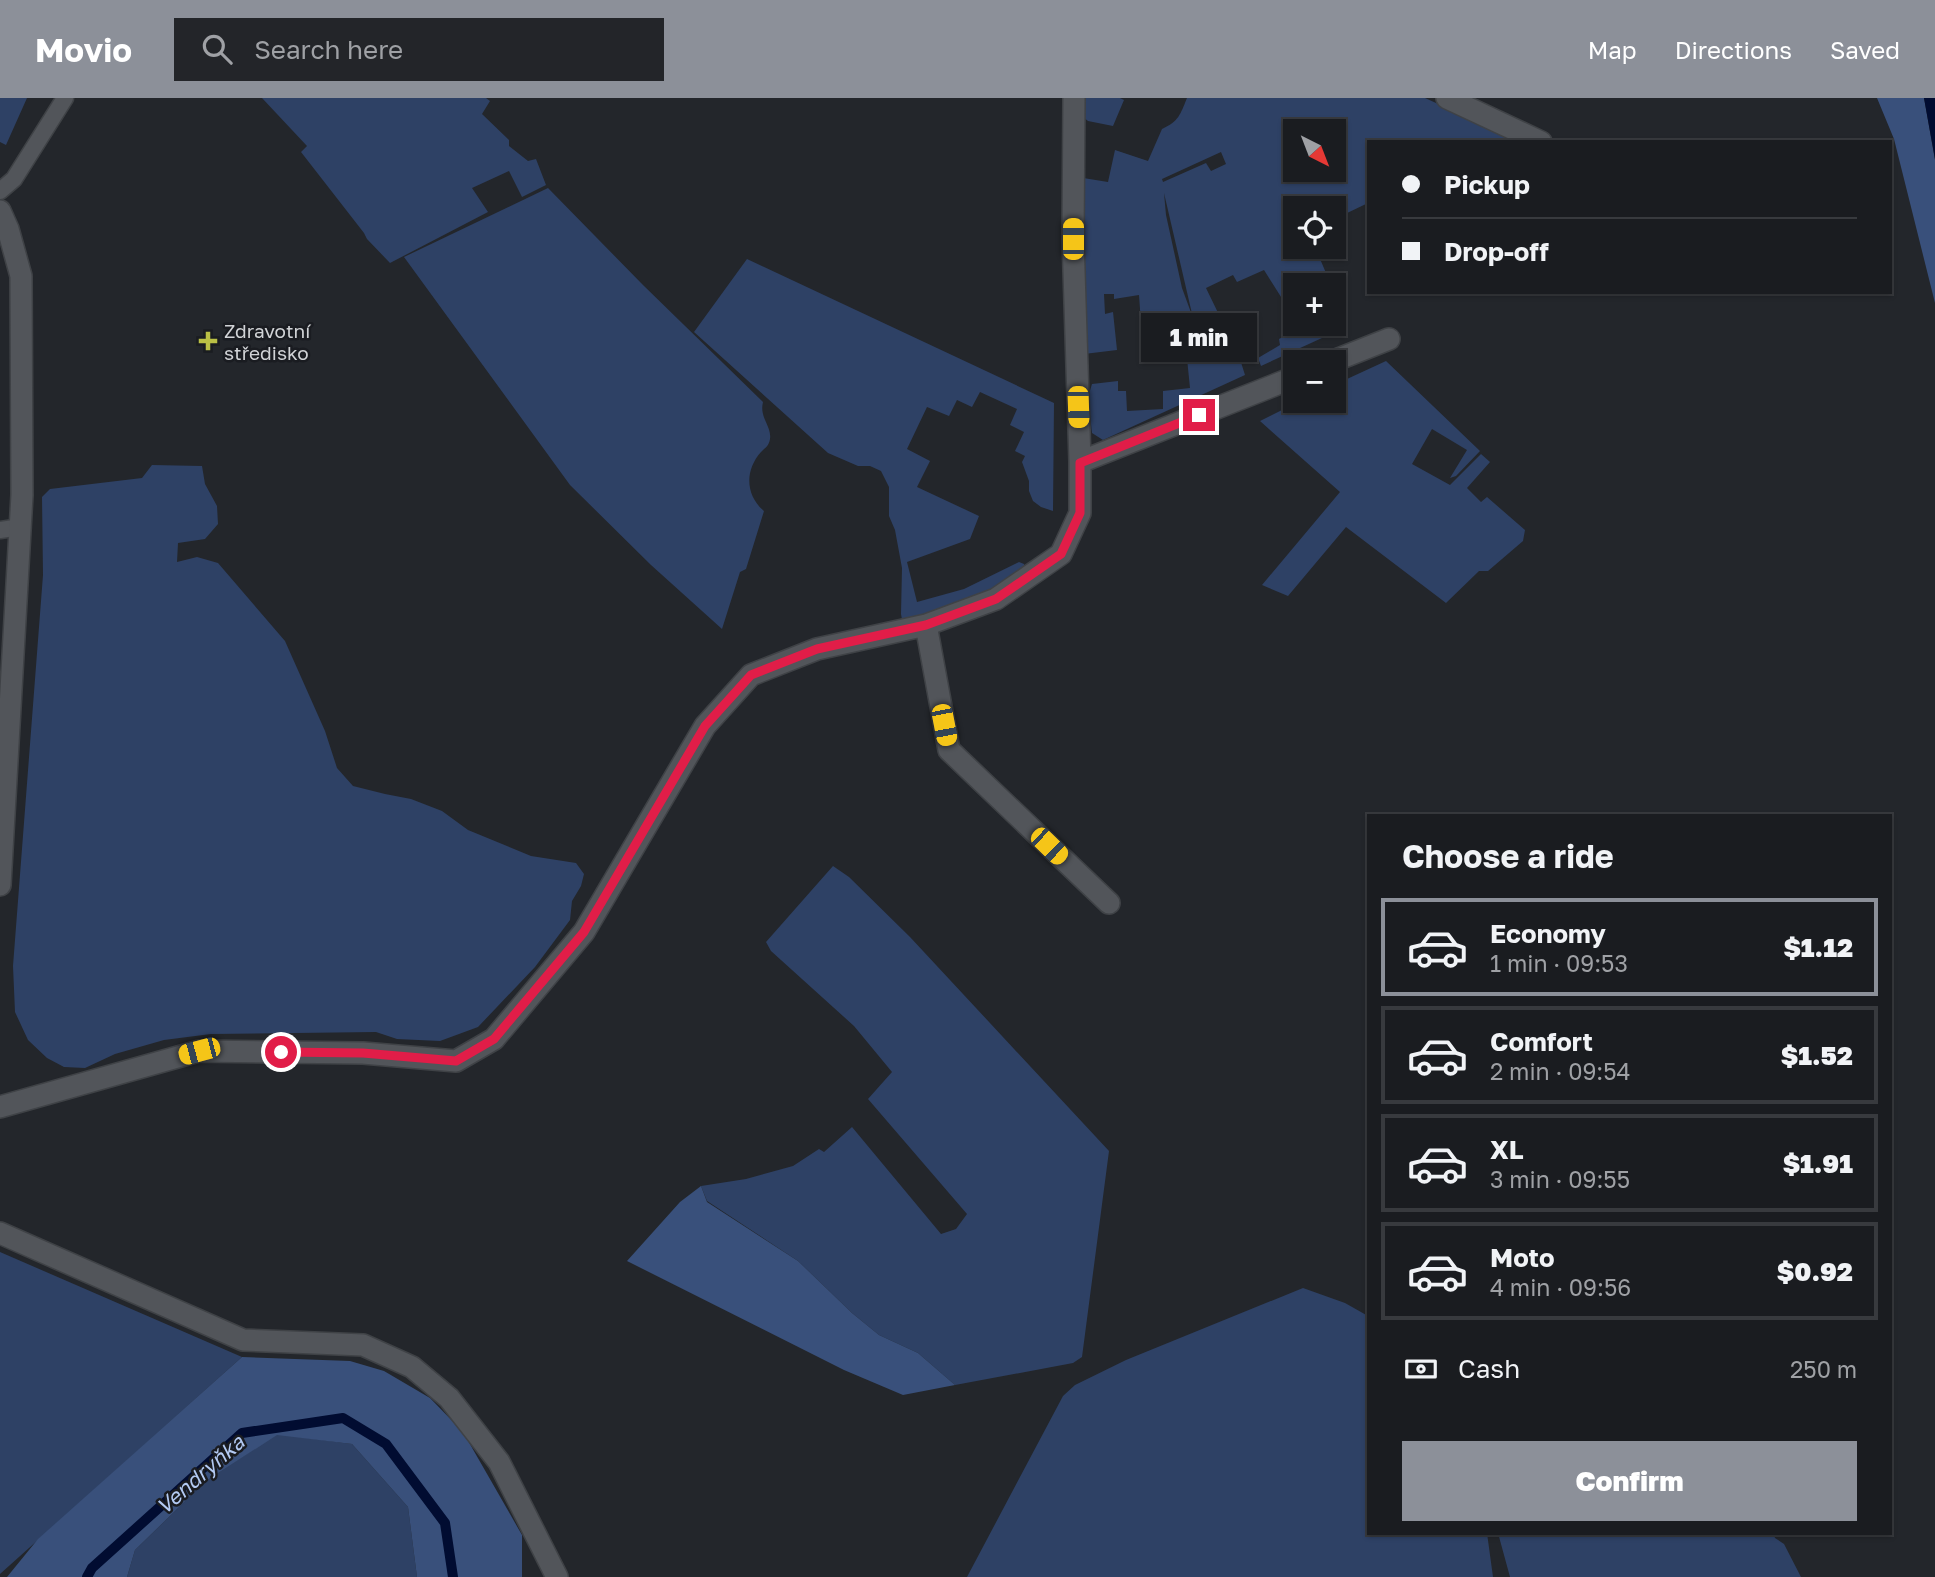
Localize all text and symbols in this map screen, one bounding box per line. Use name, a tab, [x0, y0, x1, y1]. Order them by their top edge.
search box	[174, 18, 664, 81]
text: Movio	[35, 30, 132, 69]
icon: search	[198, 30, 236, 68]
text: Search here	[254, 34, 403, 65]
text: Map	[1588, 35, 1637, 64]
text: Directions	[1675, 35, 1792, 64]
text: Saved	[1830, 35, 1900, 64]
north arrow	[1283, 119, 1346, 182]
map controls	[1283, 119, 1346, 413]
text: Pickup	[1444, 169, 1530, 200]
button: locate	[1283, 196, 1346, 259]
car	[1063, 218, 1084, 260]
text: Drop-off	[1444, 236, 1549, 267]
button: +	[1283, 273, 1346, 336]
callout: 1 min	[1141, 314, 1257, 362]
place label: Zdravotní středisko	[224, 319, 312, 364]
text: 1 min	[1170, 323, 1228, 351]
marker: Zdravotní středisko	[198, 331, 218, 351]
button: −	[1283, 350, 1346, 413]
car	[1067, 386, 1090, 428]
route end	[1183, 399, 1215, 431]
car	[930, 702, 959, 748]
car	[1027, 824, 1072, 868]
text: Choose a ride	[1402, 837, 1614, 875]
icon: car	[1406, 916, 1469, 979]
text: Economy	[1490, 918, 1606, 949]
text: $1.12	[1783, 932, 1853, 963]
text: 1 min · 09:53	[1490, 949, 1628, 977]
icon: car	[1406, 1024, 1469, 1087]
text: Comfort	[1490, 1026, 1593, 1057]
car	[176, 1035, 223, 1067]
route start	[265, 1036, 297, 1068]
text: $1.52	[1781, 1040, 1853, 1071]
text: 2 min · 09:54	[1490, 1057, 1631, 1085]
icon: car	[1406, 1132, 1469, 1195]
text: XL	[1490, 1134, 1524, 1165]
text: $1.91	[1783, 1148, 1853, 1179]
text: 3 min · 09:55	[1490, 1165, 1630, 1193]
icon: car	[1406, 1240, 1469, 1303]
text: Moto	[1490, 1242, 1555, 1273]
text: $0.92	[1777, 1256, 1853, 1287]
text: 4 min · 09:56	[1490, 1273, 1631, 1301]
icon: cash	[1402, 1350, 1440, 1388]
text: Cash	[1458, 1353, 1520, 1384]
text: 250 m	[1790, 1355, 1857, 1383]
water label: Vendryňka	[151, 1428, 250, 1519]
button: Confirm	[1402, 1441, 1857, 1521]

